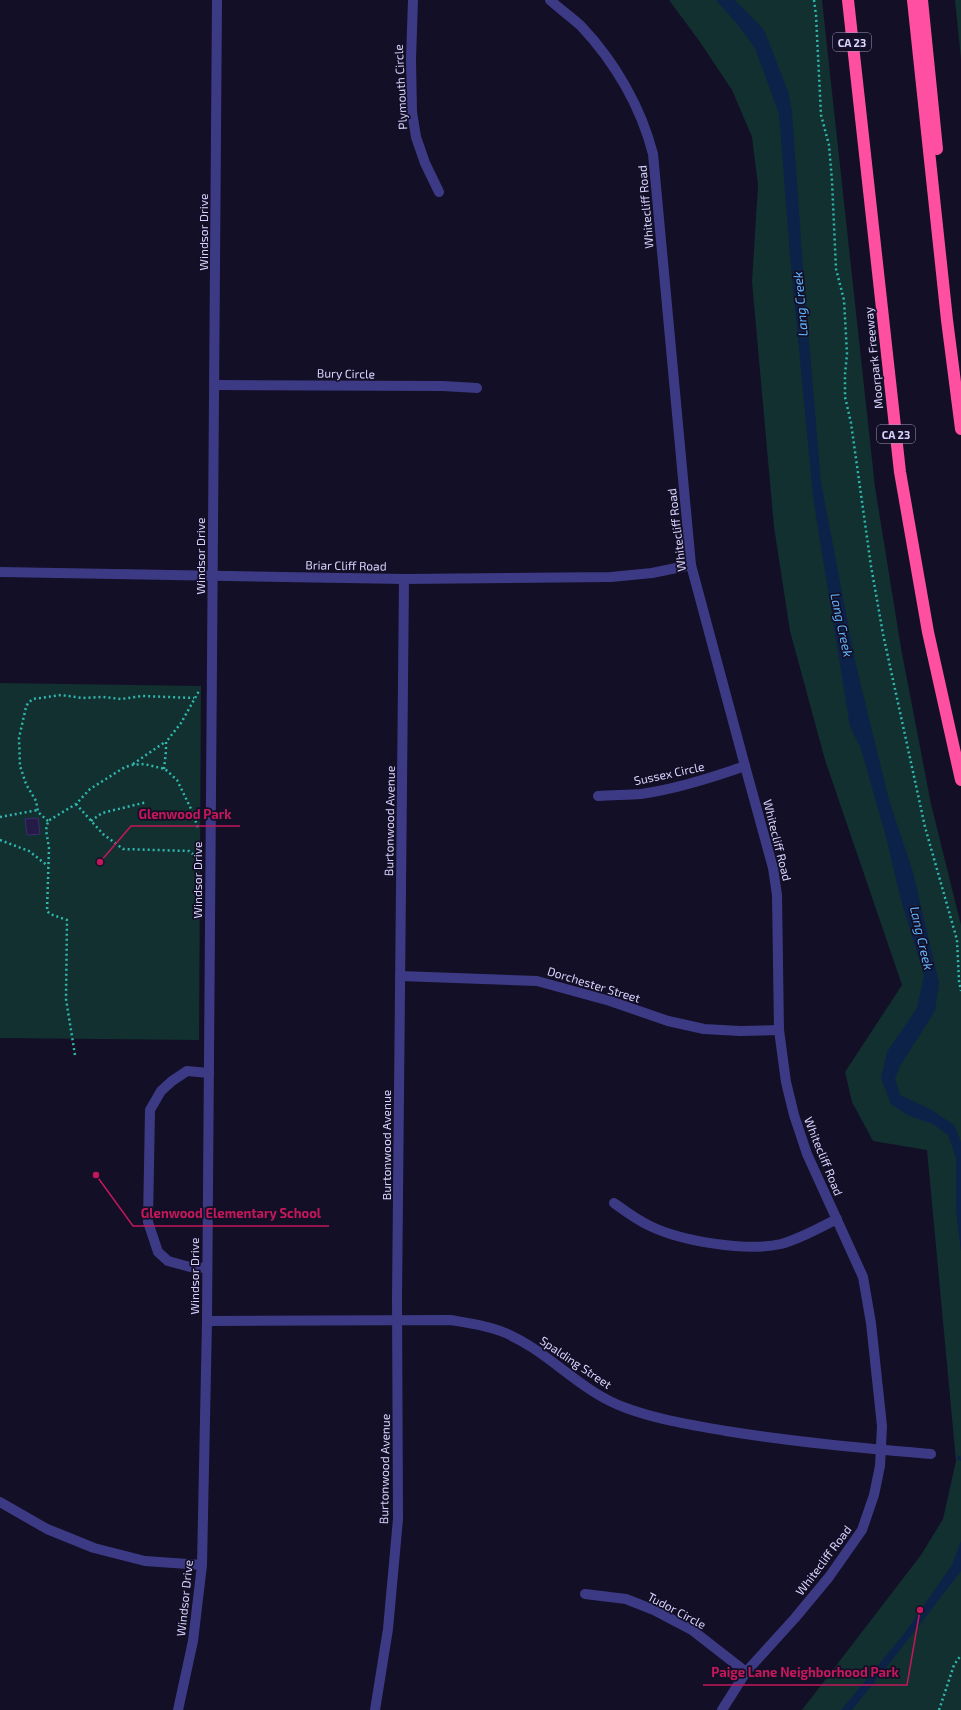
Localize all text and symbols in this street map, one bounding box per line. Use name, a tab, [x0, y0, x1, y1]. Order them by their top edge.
road number: CA 23	[833, 33, 871, 51]
street label: Plymouth Circle	[391, 44, 409, 130]
street label: Whitecliff Road	[634, 165, 656, 249]
street label: Windsor Drive	[196, 194, 210, 270]
water label: Lang Creek	[789, 271, 811, 337]
street label: Moorpark Freeway	[861, 306, 885, 410]
street label: Bury Circle	[317, 365, 375, 381]
road number: CA 23	[877, 425, 915, 443]
street label: Whitecliff Road	[664, 488, 688, 572]
street label: Windsor Drive	[193, 518, 207, 594]
street label: Briar Cliff Road	[305, 557, 387, 573]
water label: Lang Creek	[827, 592, 857, 659]
street label: Sussex Circle	[633, 759, 705, 787]
street label: Burtonwood Avenue	[381, 766, 397, 876]
street label: Whitecliff Road	[761, 798, 795, 882]
callout: Glenwood Park	[131, 801, 240, 826]
text: Glenwood Park	[139, 806, 232, 822]
street label: Windsor Drive	[190, 842, 204, 918]
water label: Lang Creek	[907, 904, 937, 972]
street label: Dorchester Street	[546, 963, 643, 1005]
street label: Burtonwood Avenue	[379, 1090, 393, 1200]
street label: Whitecliff Road	[802, 1115, 846, 1197]
callout: Glenwood Elementary School	[133, 1201, 329, 1226]
text: Glenwood Elementary School	[141, 1205, 322, 1221]
street label: Windsor Drive	[187, 1238, 201, 1314]
street label: Spalding Street	[538, 1333, 615, 1391]
street label: Burtonwood Avenue	[376, 1414, 392, 1524]
street label: Whitecliff Road	[792, 1522, 854, 1598]
street label: Windsor Drive	[173, 1559, 195, 1637]
street label: Tudor Circle	[645, 1589, 709, 1631]
callout: Paige Lane Neighborhood Park	[703, 1660, 907, 1685]
text: Paige Lane Neighborhood Park	[711, 1664, 899, 1680]

